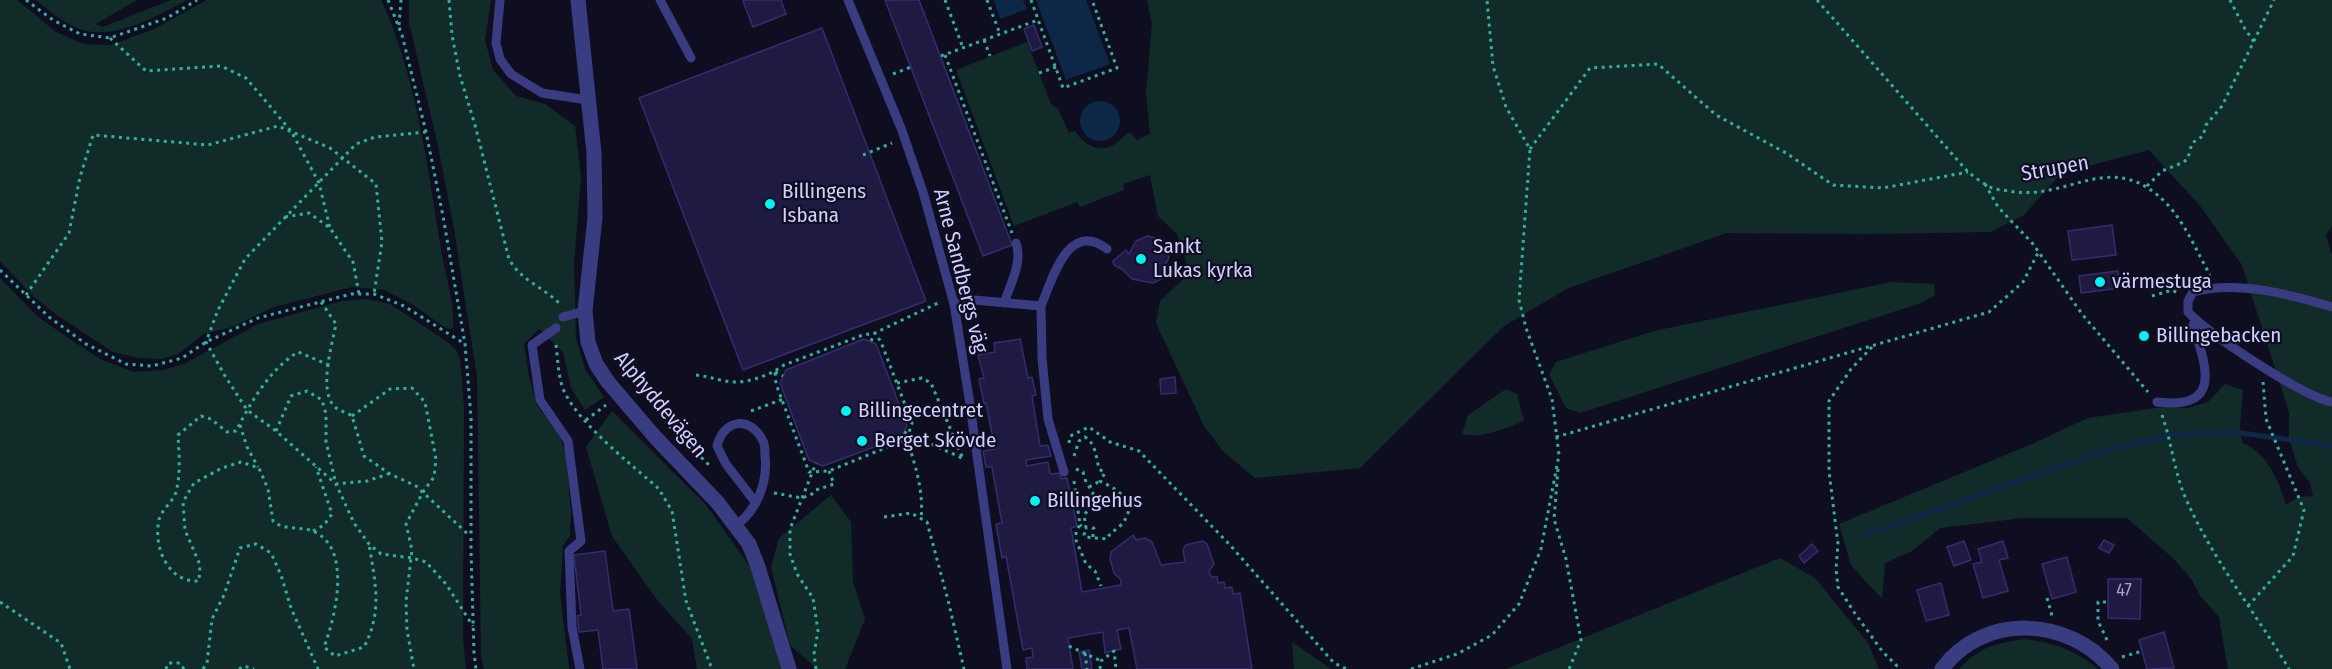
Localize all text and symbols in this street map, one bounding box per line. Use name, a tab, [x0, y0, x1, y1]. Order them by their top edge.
street label: Strupen	[2019, 151, 2091, 187]
place label: Billingens Isbana	[782, 179, 866, 229]
street label: Arne Sandbergs väg	[927, 186, 993, 356]
marker: Billingens Isbana	[763, 197, 777, 211]
place label: Sankt Lukas kyrka	[1153, 234, 1253, 284]
marker: Sankt Lukas kyrka	[1134, 252, 1148, 266]
place label: värmestuga	[2112, 269, 2212, 295]
marker: värmestuga	[2093, 275, 2107, 289]
place label: Billingebacken	[2156, 323, 2281, 349]
marker: Billingebacken	[2137, 329, 2151, 343]
street label: Alphyddevägen	[608, 347, 712, 463]
place label: Billingecentret	[858, 398, 983, 424]
marker: Billingecentret	[839, 404, 853, 418]
place label: Berget Skövde	[874, 428, 996, 454]
marker: Berget Skövde	[855, 434, 869, 448]
place label: Billingehus	[1047, 488, 1142, 514]
marker: Billingehus	[1028, 494, 1042, 508]
house number: 47	[2116, 580, 2132, 602]

